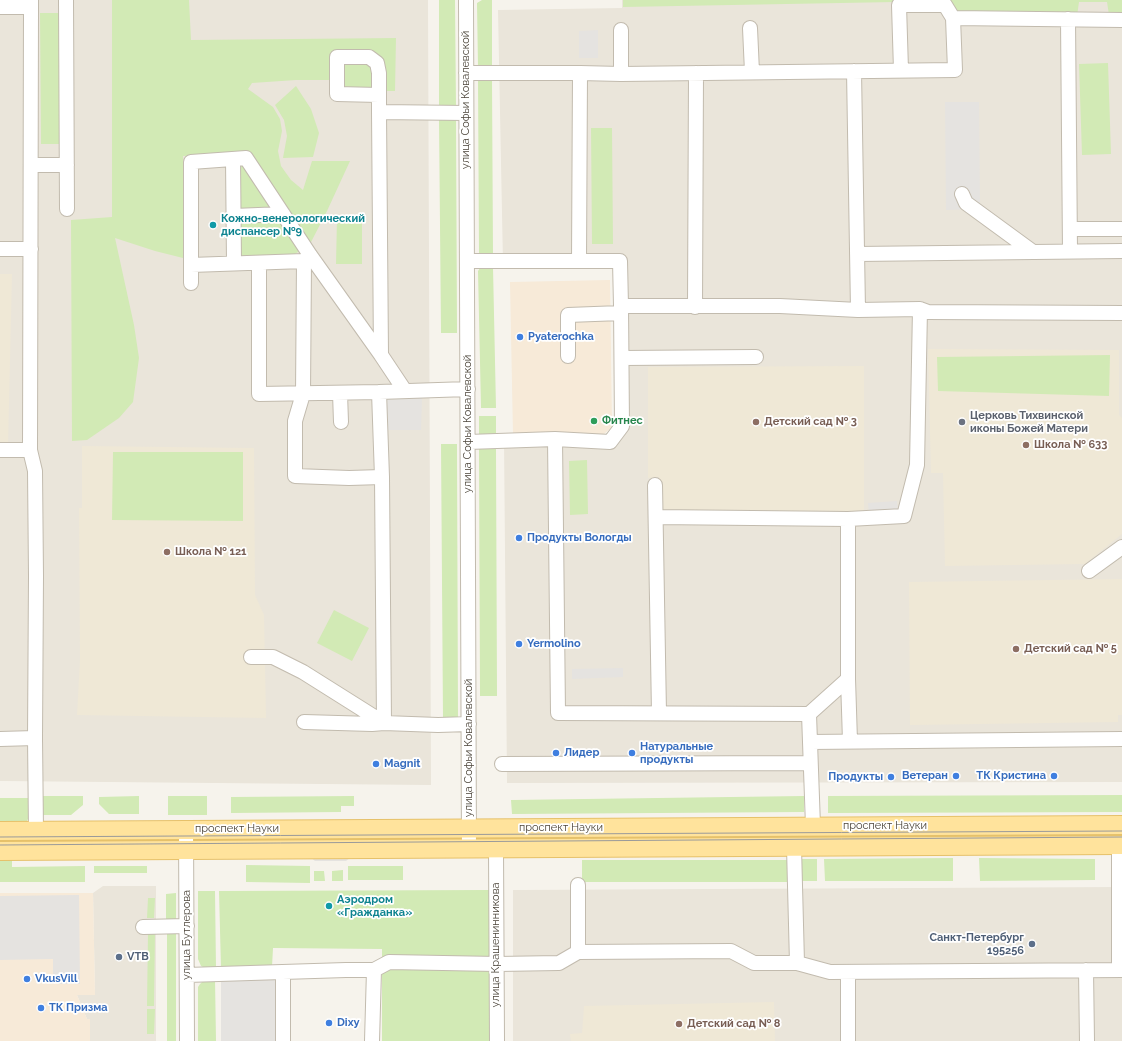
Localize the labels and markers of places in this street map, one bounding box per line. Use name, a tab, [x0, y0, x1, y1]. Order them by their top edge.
place label: Кожно-венерологический диспансер №9	[221, 212, 365, 238]
marker: Кожно-венерологический диспансер №9	[208, 220, 218, 230]
place label: Pyaterochka	[528, 330, 594, 344]
marker: Pyaterochka	[515, 332, 525, 342]
place label: Церковь Тихвинской иконы Божей Матери	[970, 409, 1088, 435]
place label: Фитнес	[602, 414, 643, 428]
place label: Детский сад № 3	[764, 415, 857, 429]
marker: Фитнес	[589, 416, 599, 426]
marker: Детский сад № 3	[751, 417, 761, 427]
marker: Церковь Тихвинской иконы Божей Матери	[957, 417, 967, 427]
place label: Школа № 633	[1034, 438, 1107, 452]
marker: Школа № 633	[1021, 440, 1031, 450]
place label: Продукты Вологды	[527, 531, 632, 545]
marker: Продукты Вологды	[514, 533, 524, 543]
place label: Школа № 121	[175, 545, 247, 559]
marker: Школа № 121	[162, 547, 172, 557]
place label: Yermolino	[527, 637, 581, 651]
marker: Yermolino	[514, 639, 524, 649]
place label: Детский сад № 5	[1024, 642, 1117, 656]
marker: Детский сад № 5	[1011, 644, 1021, 654]
place label: Натуральные продукты	[640, 740, 713, 766]
place label: Лидер	[564, 746, 599, 760]
marker: Лидер	[551, 748, 561, 758]
marker: Натуральные продукты	[627, 748, 637, 758]
place label: Magnit	[384, 757, 420, 771]
marker: Magnit	[371, 759, 381, 769]
place label: Ветеран	[902, 769, 948, 783]
place label: ТК Кристина	[976, 769, 1046, 783]
place label: Продукты	[828, 770, 883, 784]
marker: Ветеран	[951, 771, 961, 781]
marker: ТК Кристина	[1049, 771, 1059, 781]
marker: Продукты	[886, 772, 896, 782]
place label: Аэродром «Гражданка»	[337, 893, 412, 919]
marker: Аэродром «Гражданка»	[324, 901, 334, 911]
place label: Санкт-Петербург 195256	[929, 931, 1024, 957]
marker: Санкт-Петербург 195256	[1027, 939, 1037, 949]
place label: VTB	[127, 950, 149, 964]
marker: VTB	[114, 952, 124, 962]
place label: VkusVill	[35, 972, 77, 986]
marker: VkusVill	[22, 974, 32, 984]
place label: ТК Призма	[49, 1001, 108, 1015]
marker: ТК Призма	[36, 1003, 46, 1013]
place label: Dixy	[337, 1016, 360, 1030]
place label: Детский сад № 8	[687, 1017, 780, 1031]
marker: Dixy	[324, 1018, 334, 1028]
marker: Детский сад № 8	[674, 1019, 684, 1029]

